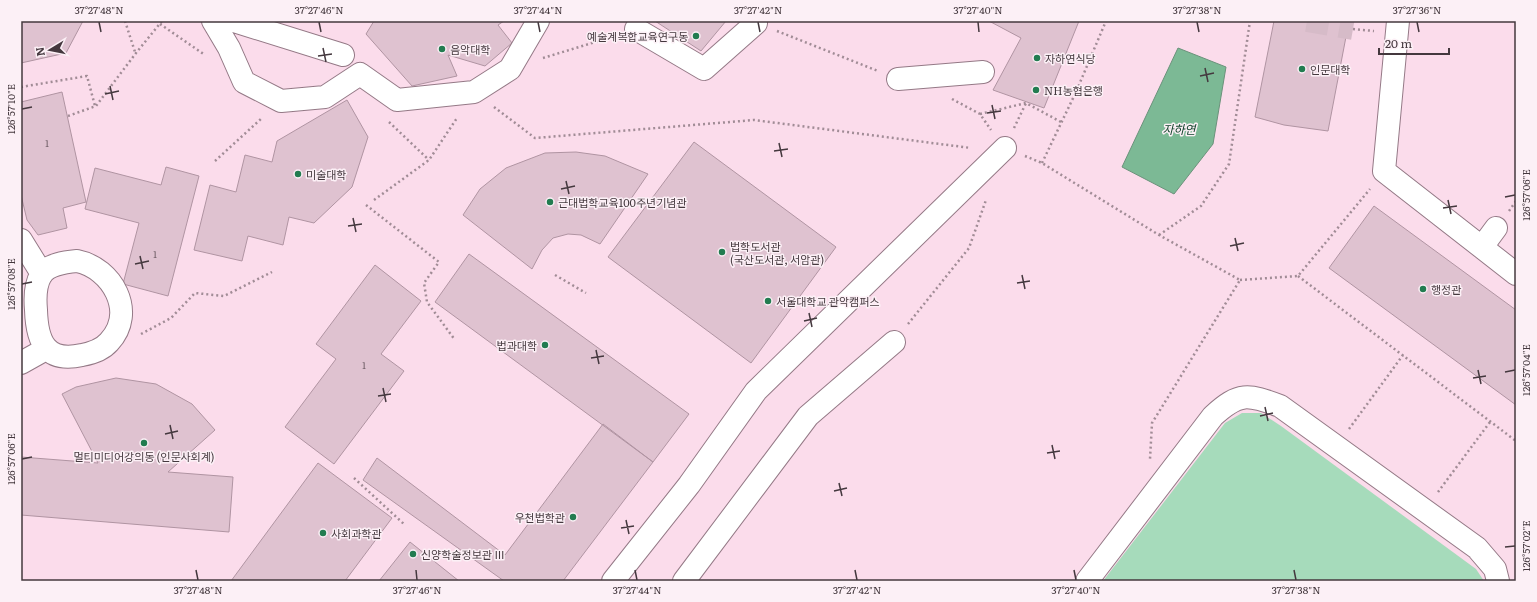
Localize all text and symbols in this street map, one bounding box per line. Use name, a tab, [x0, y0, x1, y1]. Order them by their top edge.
text: 37°27'48"N	[74, 2, 124, 17]
text: 37°27'46"N	[295, 2, 343, 17]
text: 37°27'44"N	[513, 2, 563, 17]
text: 37°27'42"N	[734, 2, 782, 17]
text: 37°27'40"N	[953, 2, 1003, 17]
text: 37°27'38"N	[1172, 2, 1222, 17]
text: 37°27'36"N	[1393, 2, 1441, 17]
place label: 예술계복합교육연구동	[587, 28, 688, 44]
north arrow	[30, 30, 70, 70]
scale bar	[1379, 30, 1449, 56]
marker: 예술계복합교육연구동	[691, 31, 701, 41]
text: 20 m	[1385, 34, 1412, 52]
place label: 음악대학	[450, 41, 490, 57]
marker: 음악대학	[437, 44, 447, 54]
text: N	[30, 46, 48, 58]
place label: 자하연식당	[1045, 50, 1096, 66]
marker: 자하연식당	[1032, 53, 1042, 63]
place label: 인문대학	[1310, 61, 1350, 77]
marker: 인문대학	[1297, 64, 1307, 74]
place label: NH농협은행	[1044, 82, 1103, 98]
text: 126°57'10"E	[3, 84, 18, 134]
marker: NH농협은행	[1031, 85, 1041, 95]
water label: 자하연	[1162, 120, 1198, 138]
house number: 1	[45, 136, 49, 150]
place label: 미술대학	[306, 166, 346, 182]
marker: 미술대학	[293, 169, 303, 179]
text: 126°57'06"E	[1518, 169, 1533, 221]
place label: 근대법학교육100주년기념관	[558, 194, 687, 210]
marker: 근대법학교육100주년기념관	[545, 197, 555, 207]
place label: 법학도서관 (국산도서관, 서암관)	[730, 238, 824, 267]
house number: 1	[153, 247, 157, 261]
marker: 법학도서관 (국산도서관, 서암관)	[717, 247, 727, 257]
text: 126°57'08"E	[3, 258, 18, 310]
place label: 행정관	[1431, 281, 1461, 297]
marker: 행정관	[1418, 284, 1428, 294]
place label: 서울대학교 관악캠퍼스	[776, 293, 879, 309]
marker: 서울대학교 관악캠퍼스	[763, 296, 773, 306]
place label: 법과대학	[497, 337, 537, 353]
marker: 법과대학	[540, 340, 550, 350]
text: 126°57'04"E	[1518, 344, 1533, 396]
house number: 1	[362, 358, 366, 372]
text: 126°57'06"E	[3, 433, 18, 485]
marker: 멀티미디어강의동 (인문사회계)	[139, 438, 149, 448]
place label: 멀티미디어강의동 (인문사회계)	[73, 448, 215, 464]
place label: 우천법학관	[514, 509, 565, 525]
marker: 우천법학관	[568, 512, 578, 522]
text: 126°57'02"E	[1518, 520, 1533, 572]
place label: 사회과학관	[331, 525, 382, 541]
marker: 사회과학관	[318, 528, 328, 538]
place label: 신양학술정보관 Ⅲ	[421, 546, 505, 562]
marker: 신양학술정보관 Ⅲ	[408, 549, 418, 559]
text: 37°27'48"N	[173, 582, 223, 597]
text: 37°27'46"N	[393, 582, 441, 597]
text: 37°27'44"N	[612, 582, 662, 597]
text: 37°27'42"N	[833, 582, 881, 597]
text: 37°27'40"N	[1051, 582, 1101, 597]
text: 37°27'38"N	[1271, 582, 1321, 597]

